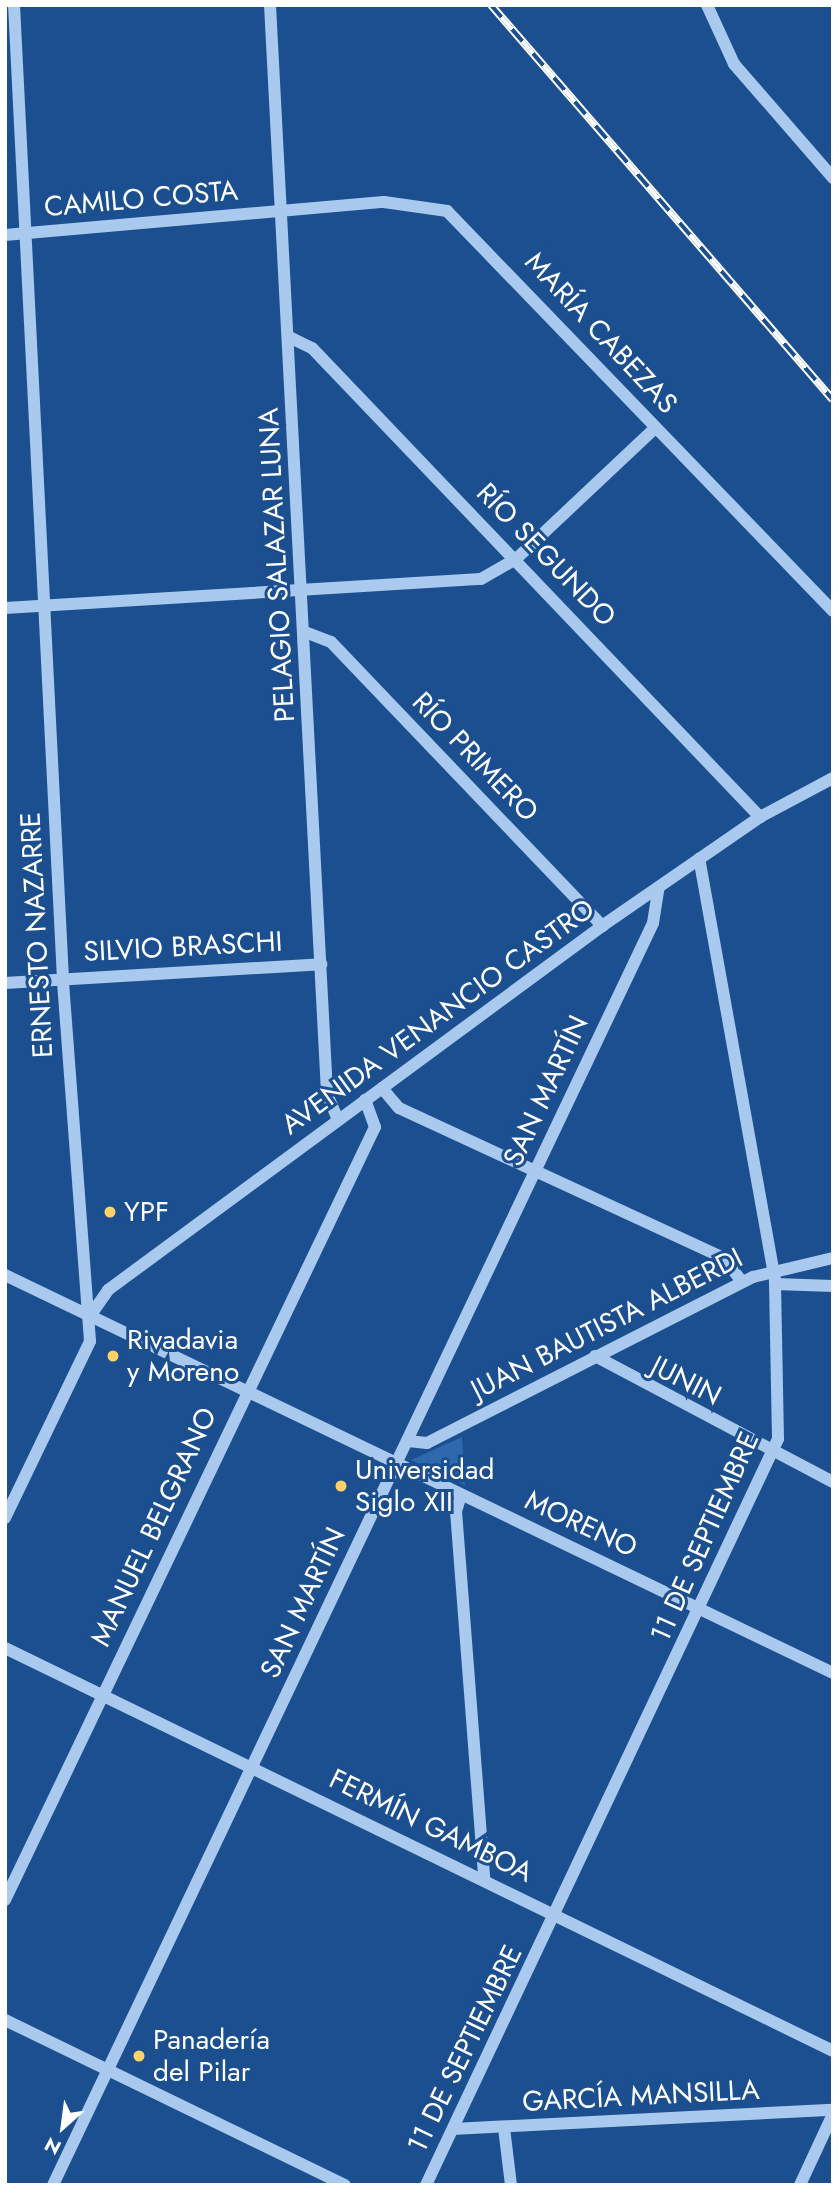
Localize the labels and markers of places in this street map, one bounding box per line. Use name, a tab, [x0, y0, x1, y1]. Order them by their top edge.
place label: YPF	[124, 1195, 169, 1229]
marker: YPF	[102, 1204, 118, 1220]
place label: Rivadavia y Moreno	[127, 1323, 239, 1389]
marker: Rivadavia y Moreno	[105, 1348, 121, 1364]
place label: Universidad Siglo XII	[355, 1453, 494, 1519]
marker: Universidad Siglo XII	[333, 1478, 349, 1494]
place label: Panadería del Pilar	[153, 2023, 270, 2089]
marker: Panadería del Pilar	[131, 2048, 147, 2064]

